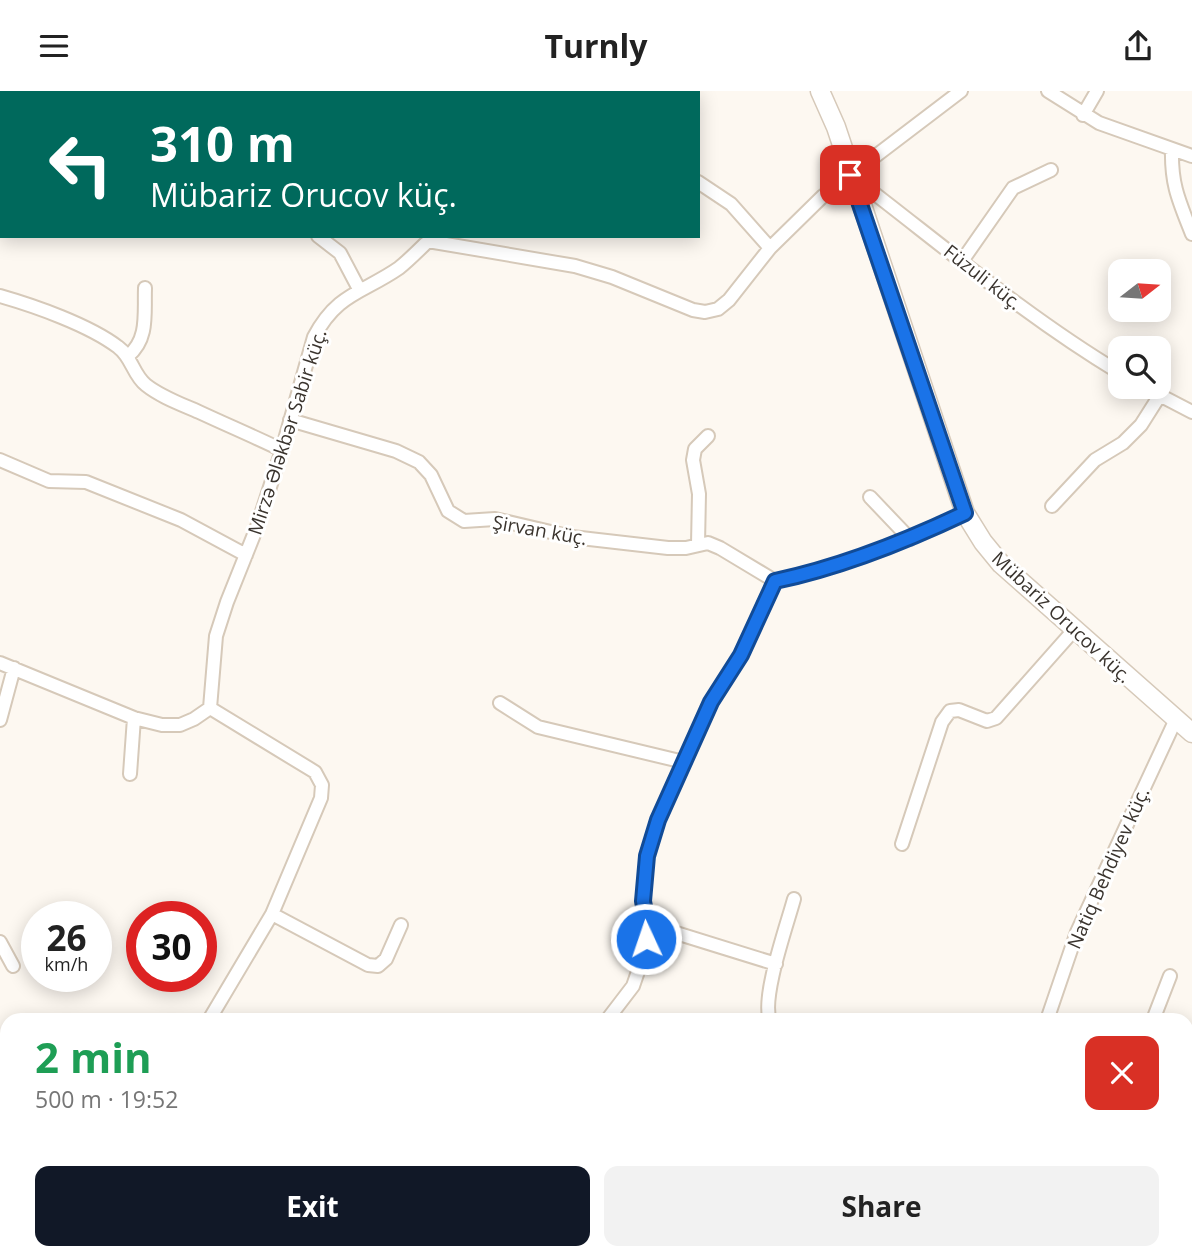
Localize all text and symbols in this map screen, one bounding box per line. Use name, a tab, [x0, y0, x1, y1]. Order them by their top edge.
text: Turnly	[544, 24, 648, 67]
icon: menu	[35, 27, 73, 65]
icon: share	[1119, 27, 1157, 65]
text: 310 m	[150, 110, 295, 176]
icon: left	[35, 119, 126, 210]
pin	[820, 145, 880, 205]
icon: arrive	[831, 156, 869, 194]
text: Mübariz Orucov küç.	[150, 173, 457, 216]
street label: Füzuli küç.	[939, 238, 1027, 316]
north arrow	[1108, 259, 1171, 322]
map controls	[1108, 259, 1171, 399]
street label: Mirzə Ələkbər Sabir küç.	[241, 326, 333, 538]
button: search	[1108, 336, 1171, 399]
street label: Şirvan küç.	[491, 509, 589, 551]
street label: Mübariz Orucov küç.	[987, 545, 1137, 689]
street label: Natiq Behdiyev küç.	[1061, 783, 1155, 953]
speed limit sign: 30	[126, 901, 217, 992]
position arrow	[609, 902, 683, 976]
text: 26	[46, 914, 87, 961]
text: km/h	[45, 952, 88, 976]
text: 2 min	[35, 1028, 152, 1085]
button: close	[1085, 1036, 1159, 1110]
text: 500 m · 19:52	[35, 1083, 178, 1115]
button: Exit	[35, 1166, 590, 1246]
button: Share	[604, 1166, 1159, 1246]

